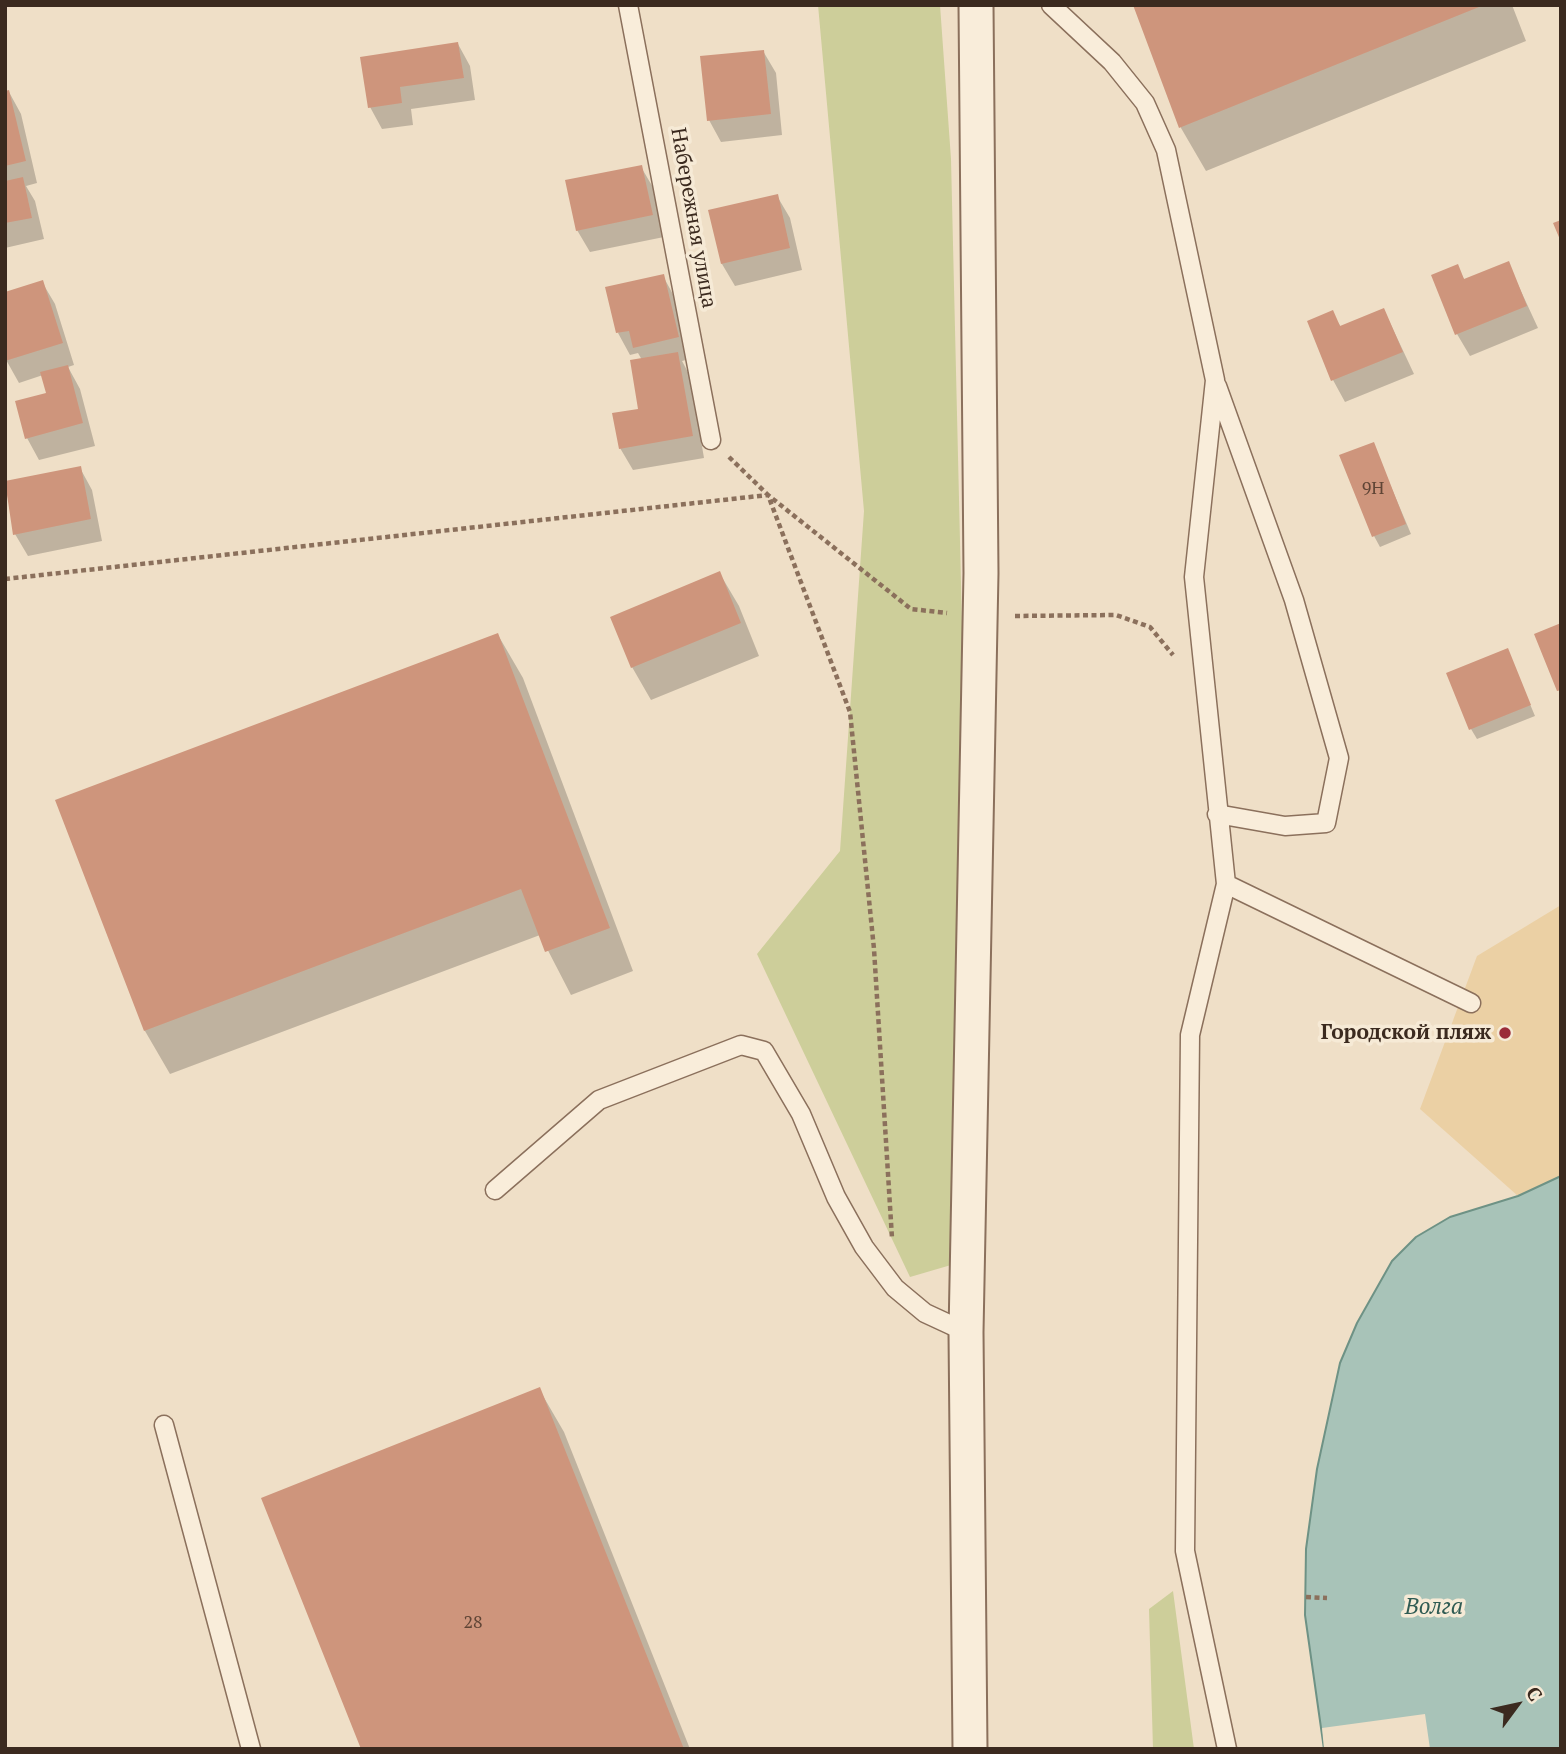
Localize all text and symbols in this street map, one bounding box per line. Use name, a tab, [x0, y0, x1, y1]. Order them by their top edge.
street label: Набережная улица	[665, 126, 721, 310]
house number: 9Н	[1362, 478, 1384, 500]
place label: Городской пляж	[1321, 1020, 1491, 1046]
marker: Городской пляж	[1497, 1025, 1513, 1041]
water label: Волга	[1405, 1593, 1463, 1621]
house number: 28	[463, 1612, 483, 1634]
north arrow	[1482, 1670, 1552, 1740]
text: С	[1521, 1681, 1549, 1705]

